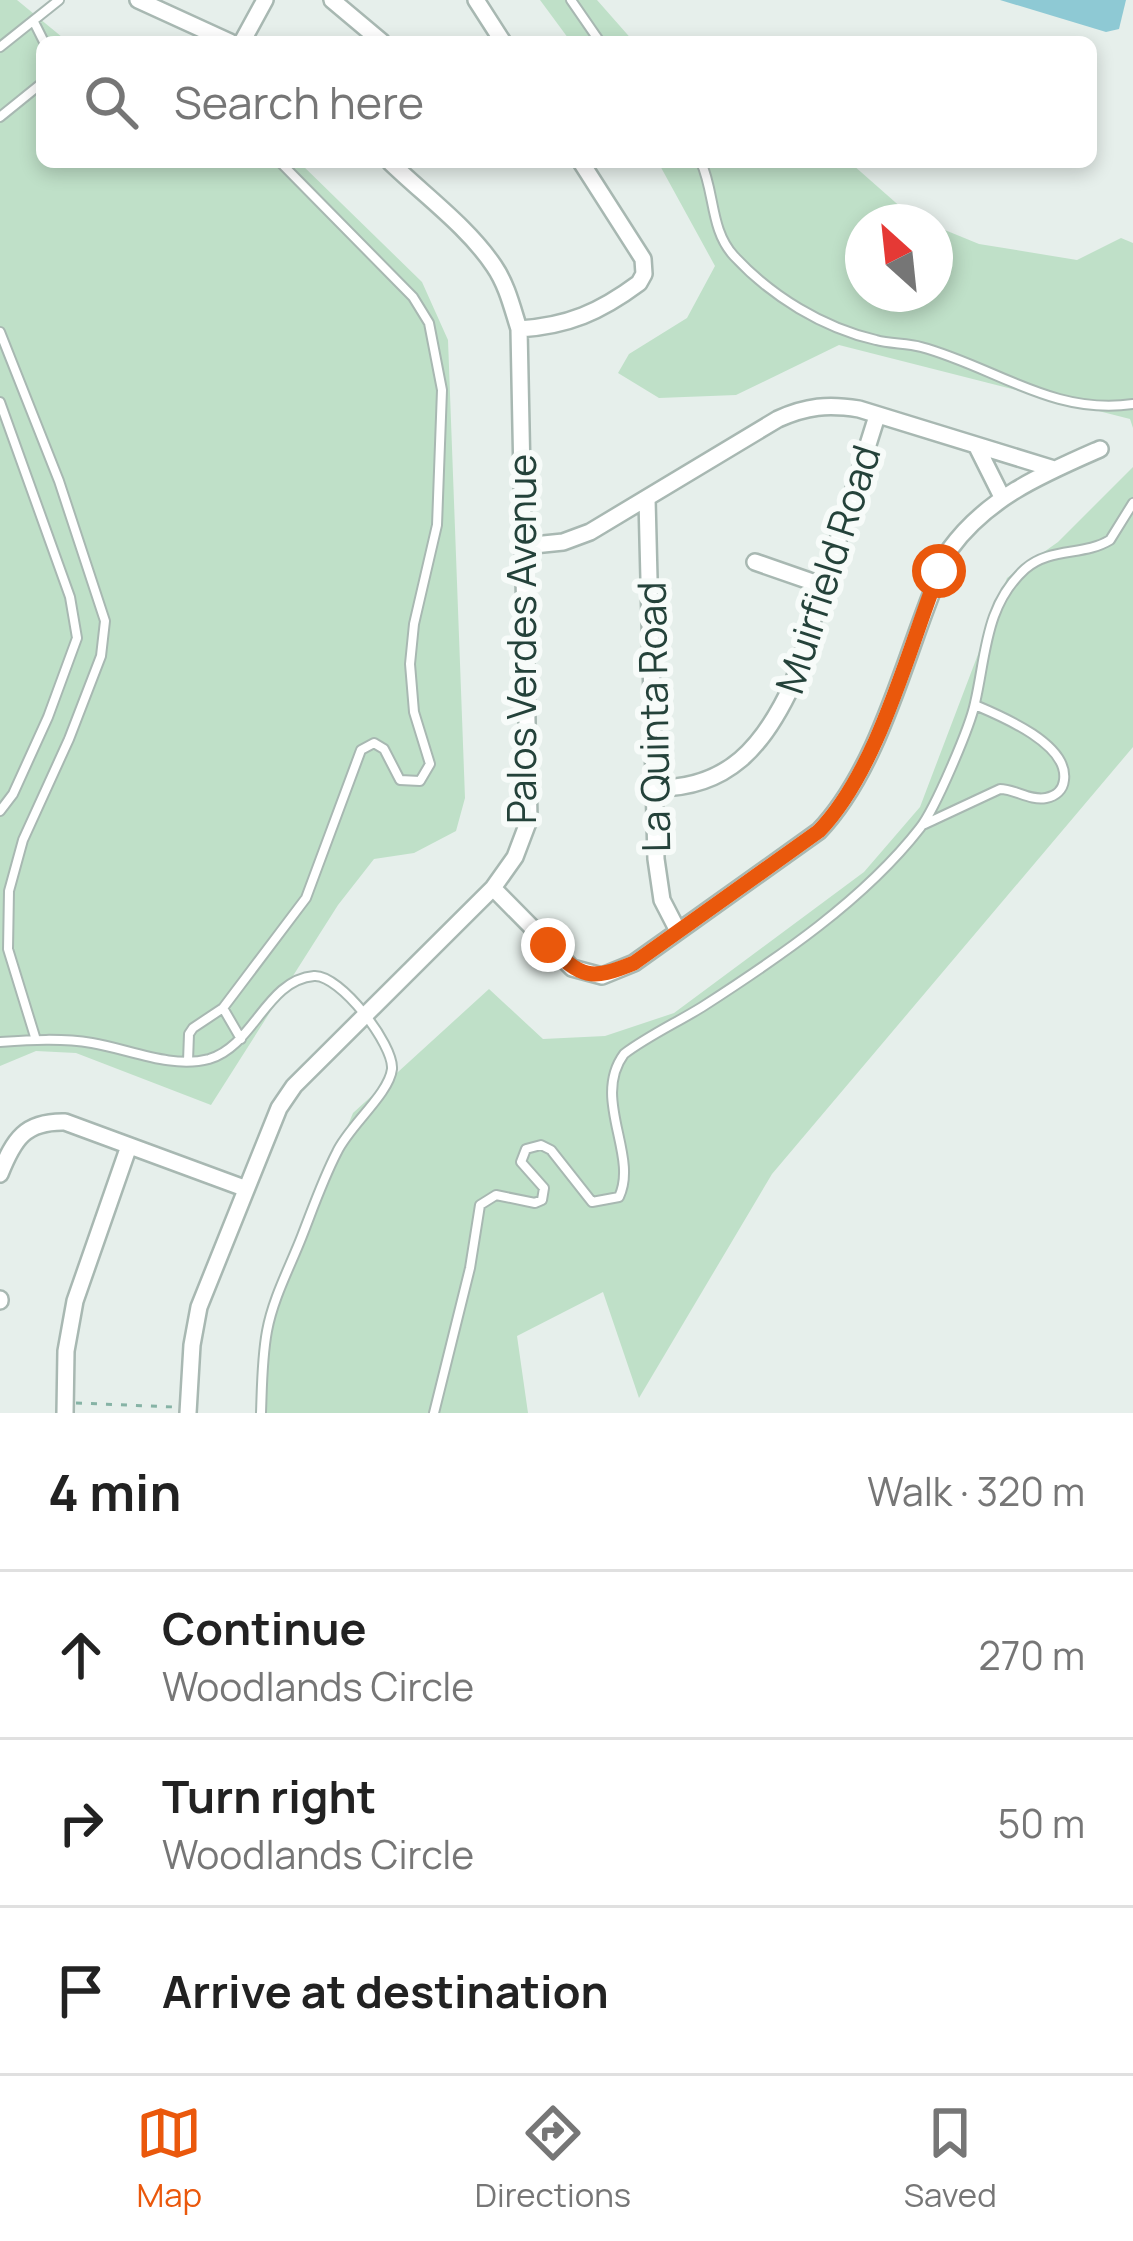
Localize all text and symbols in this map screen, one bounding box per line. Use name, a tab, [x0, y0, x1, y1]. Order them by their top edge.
search box	[36, 36, 1097, 168]
icon: search	[78, 69, 144, 135]
text: Search here	[174, 71, 424, 133]
north arrow	[845, 204, 953, 312]
street label: Muirfield Road	[761, 438, 893, 700]
street label: Palos Verdes Avenue	[494, 454, 548, 824]
route start	[912, 544, 966, 598]
street label: La Quinta Road	[624, 581, 682, 853]
route end	[521, 918, 575, 972]
text: 4 min	[48, 1457, 181, 1526]
text: Walk · 320 m	[867, 1464, 1085, 1518]
text: Continue	[162, 1597, 367, 1659]
icon: ahead	[48, 1622, 114, 1688]
text: 270 m	[979, 1628, 1085, 1682]
text: Woodlands Circle	[162, 1659, 474, 1713]
text: Turn right	[162, 1765, 376, 1827]
icon: right	[48, 1790, 114, 1856]
text: 50 m	[998, 1796, 1085, 1850]
text: Woodlands Circle	[162, 1827, 474, 1881]
icon: arrive	[48, 1958, 114, 2024]
text: Arrive at destination	[162, 1960, 609, 2022]
tab: Map	[136, 2100, 202, 2217]
tab: Directions	[475, 2100, 631, 2217]
tab: Saved	[904, 2100, 997, 2217]

